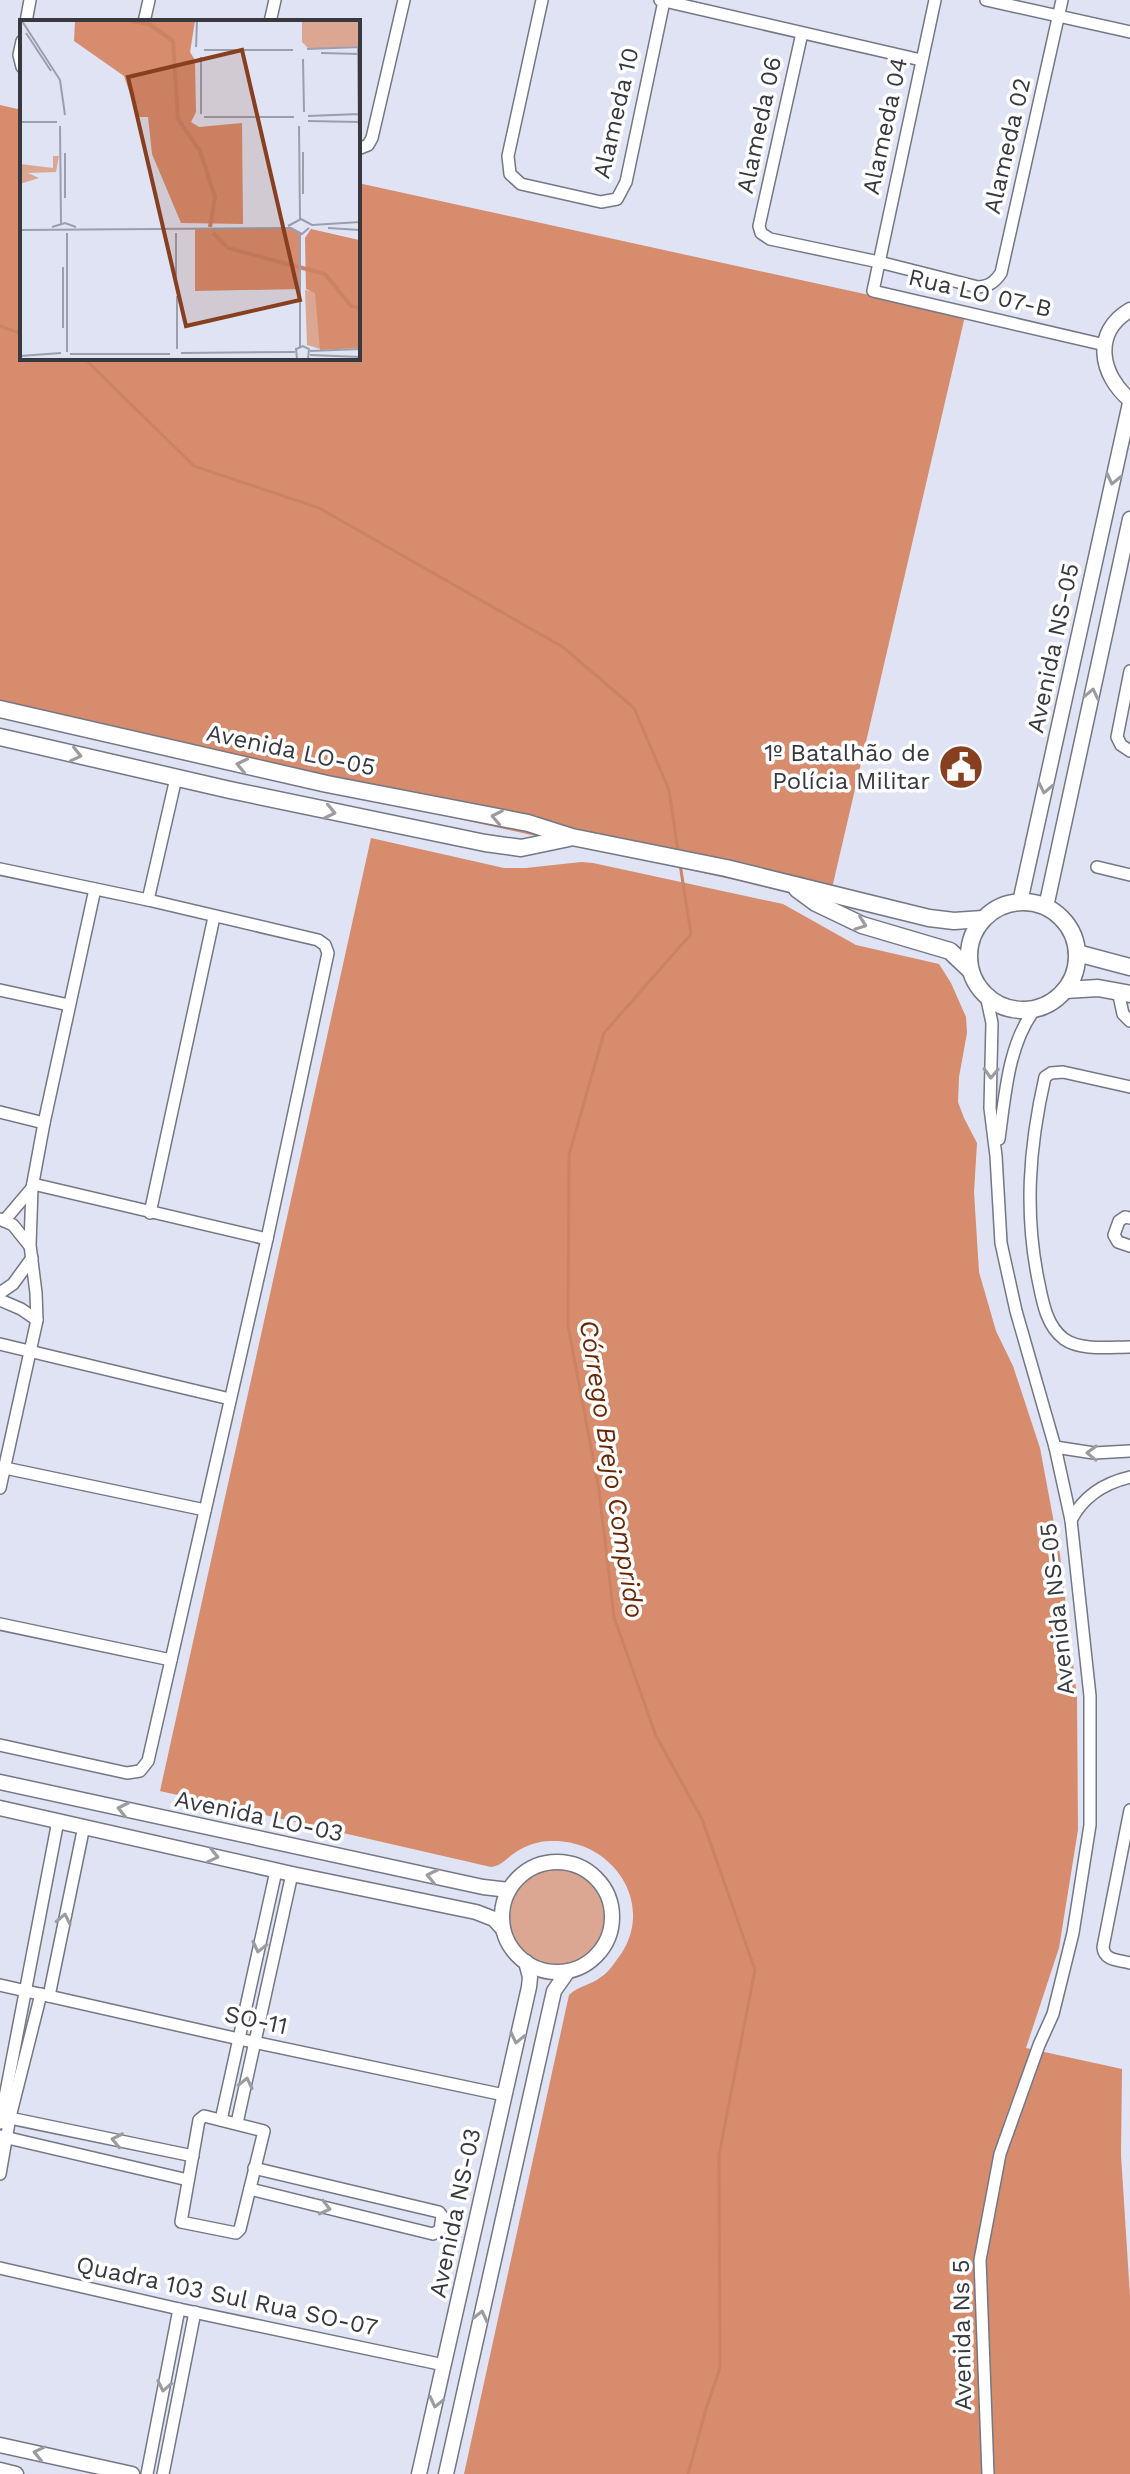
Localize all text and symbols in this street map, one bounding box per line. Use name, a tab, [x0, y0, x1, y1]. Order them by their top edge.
inset map	[20, 20, 360, 360]
street label: Alameda 10	[587, 45, 645, 181]
street label: Alameda 06	[731, 54, 787, 196]
street label: Alameda 04	[857, 55, 913, 197]
street label: Alameda 02	[978, 75, 1036, 217]
street label: Rua LO 07-B	[906, 263, 1054, 323]
one-way arrow	[1105, 472, 1122, 486]
street label: Avenida NS-05	[1021, 560, 1085, 736]
one-way arrow	[1083, 687, 1100, 701]
street label: Avenida LO-05	[204, 718, 378, 782]
place label: 1º Batalhão de Polícia Militar	[764, 739, 930, 795]
public building icon: 1º Batalhão de Polícia Militar	[937, 743, 985, 791]
one-way arrow	[69, 746, 82, 763]
one-way arrow	[236, 757, 250, 774]
one-way arrow	[1037, 780, 1054, 794]
one-way arrow	[323, 802, 336, 819]
one-way arrow	[490, 809, 504, 826]
one-way arrow	[853, 915, 867, 931]
one-way arrow	[982, 1067, 999, 1080]
water label: Córrego Brejo Comprido	[574, 1318, 650, 1620]
one-way arrow	[1085, 1444, 1098, 1461]
street label: Avenida NS-05	[1034, 1522, 1080, 1696]
street label: Avenida LO-03	[172, 1784, 346, 1848]
one-way arrow	[117, 1801, 131, 1818]
one-way arrow	[205, 1847, 219, 1864]
one-way arrow	[426, 1868, 439, 1885]
one-way arrow	[55, 1913, 72, 1926]
one-way arrow	[252, 1940, 269, 1953]
street label: SO-11	[222, 2000, 290, 2040]
one-way arrow	[509, 2031, 526, 2045]
one-way arrow	[237, 2076, 254, 2090]
street label: Avenida NS-03	[423, 2126, 487, 2300]
one-way arrow	[111, 2132, 124, 2149]
one-way arrow	[318, 2198, 332, 2215]
street label: Quadra 103 Sul Rua SO-07	[74, 2250, 380, 2342]
street label: Avenida Ns 5	[947, 2259, 977, 2411]
one-way arrow	[472, 2310, 489, 2323]
one-way arrow	[156, 2379, 173, 2392]
one-way arrow	[428, 2394, 445, 2408]
one-way arrow	[33, 2445, 46, 2462]

